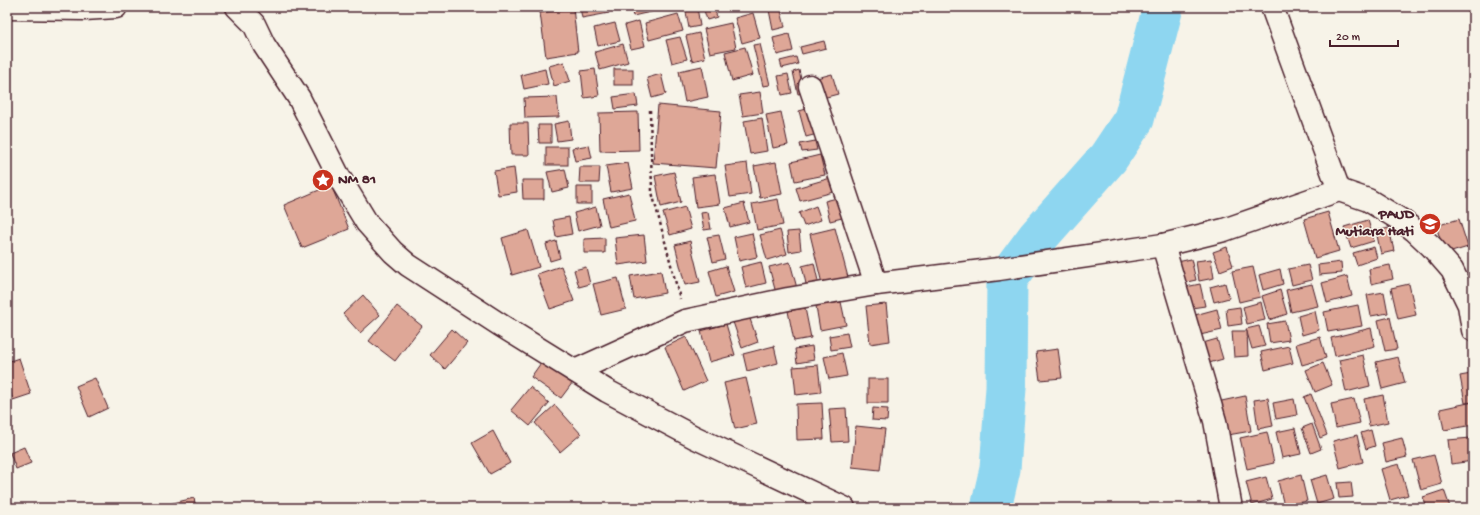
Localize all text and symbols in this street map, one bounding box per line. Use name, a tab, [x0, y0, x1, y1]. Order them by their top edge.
scale bar	[1330, 22, 1398, 48]
text: 20 m	[1336, 31, 1361, 45]
place icon: NM 81	[310, 167, 336, 193]
place label: NM 81	[338, 171, 376, 189]
place label: PAUD Mutiara Hati	[1335, 206, 1415, 241]
school or university icon: PAUD Mutiara Hati	[1417, 211, 1443, 237]

